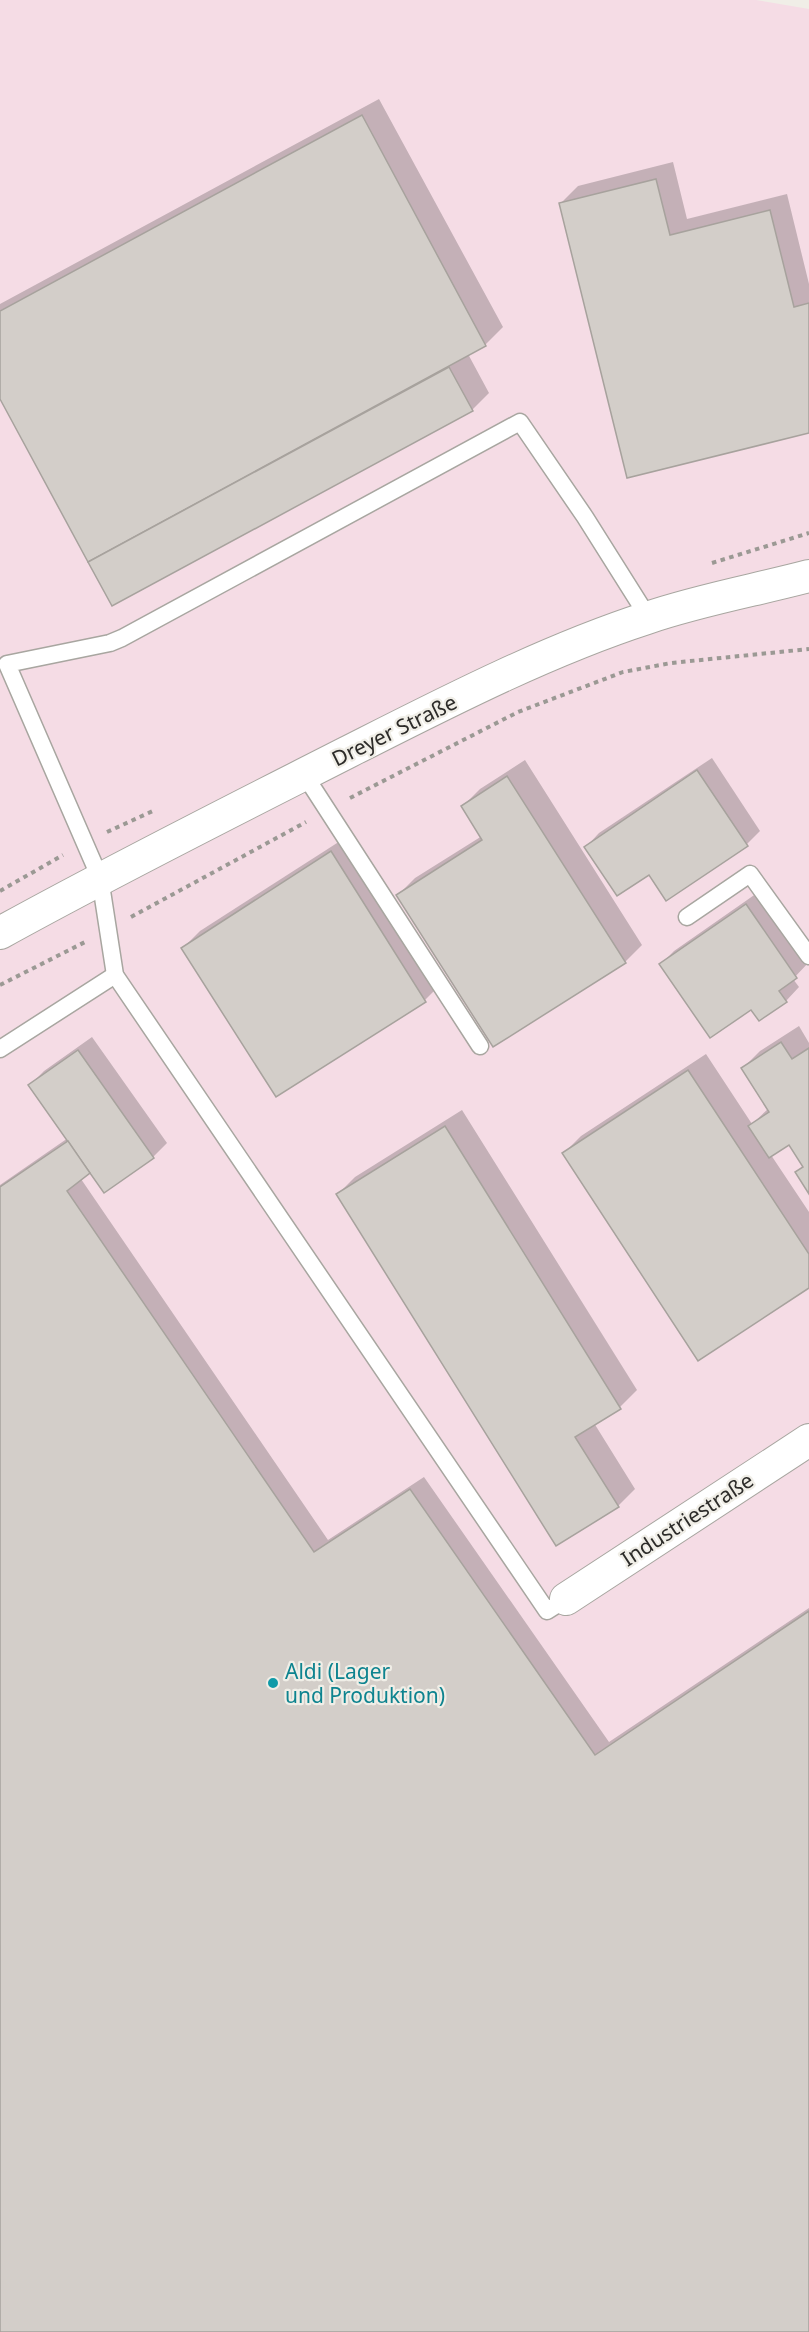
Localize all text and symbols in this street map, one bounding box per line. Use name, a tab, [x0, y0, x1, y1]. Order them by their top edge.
street label: Dreyer Straße	[327, 688, 461, 772]
street label: Industriestraße	[615, 1466, 759, 1572]
place label: Aldi (Lager und Produktion)	[285, 1657, 445, 1709]
marker: Aldi (Lager und Produktion)	[266, 1676, 280, 1690]

